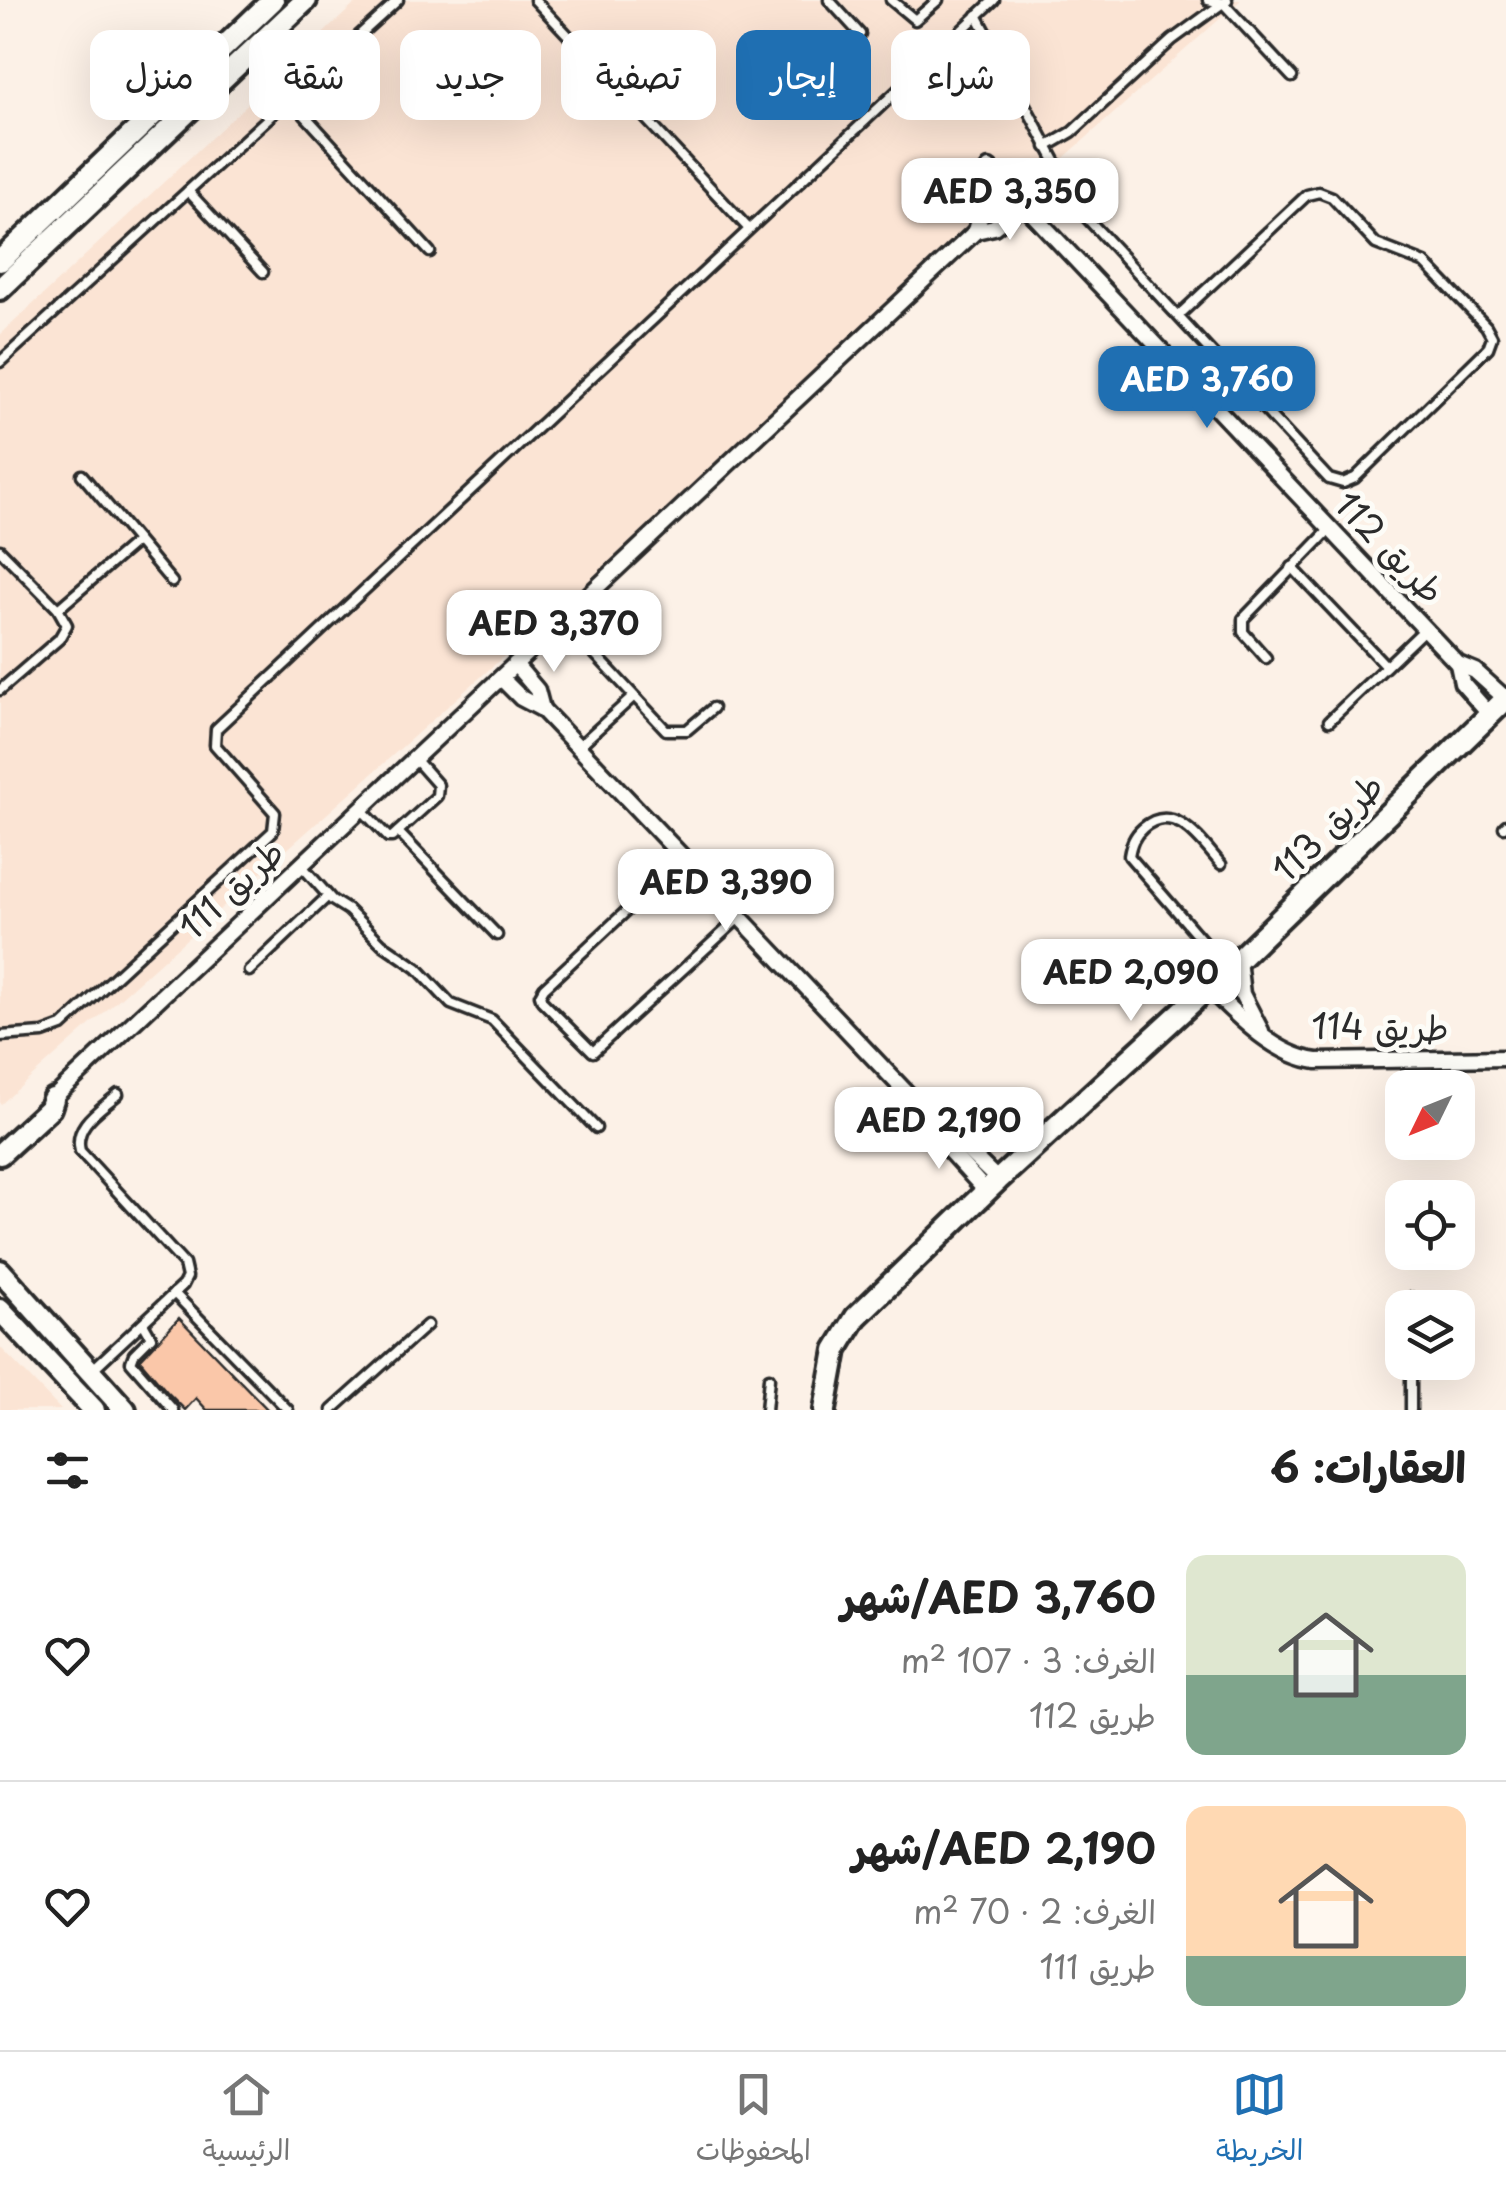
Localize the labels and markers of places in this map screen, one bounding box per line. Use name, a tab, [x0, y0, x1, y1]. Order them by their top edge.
pin: AED 3,350	[896, 158, 1124, 243]
pin: AED 3,760	[1093, 346, 1321, 431]
pin: AED 3,370	[440, 590, 668, 675]
pin: AED 3,390	[612, 849, 840, 934]
pin: AED 2,090	[1017, 939, 1245, 1024]
pin: AED 2,190	[825, 1087, 1053, 1172]

